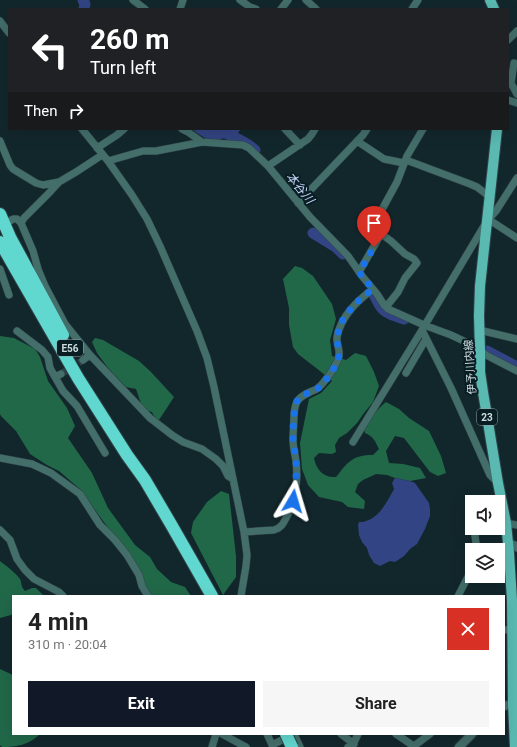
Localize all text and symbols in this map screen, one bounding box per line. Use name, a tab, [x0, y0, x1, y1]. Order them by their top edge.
text: 260 m	[90, 23, 169, 56]
icon: left	[24, 24, 76, 76]
text: Turn left	[90, 57, 156, 78]
icon: right	[65, 100, 87, 122]
text: Then	[24, 102, 57, 120]
water label: 本谷川	[283, 170, 318, 208]
pin	[357, 206, 391, 247]
icon: arrive	[363, 212, 385, 234]
street label: 伊予川内線	[462, 339, 479, 395]
road number: E56	[57, 340, 83, 356]
road number: 23	[477, 409, 497, 425]
position arrow	[272, 480, 314, 522]
map controls	[465, 495, 505, 583]
button: sound	[465, 495, 505, 535]
button: layers	[465, 543, 505, 583]
text: 4 min	[28, 608, 88, 636]
button: close	[447, 608, 489, 650]
text: 310 m · 20:04	[28, 637, 107, 652]
button: Exit	[28, 681, 255, 727]
button: Share	[263, 681, 489, 727]

